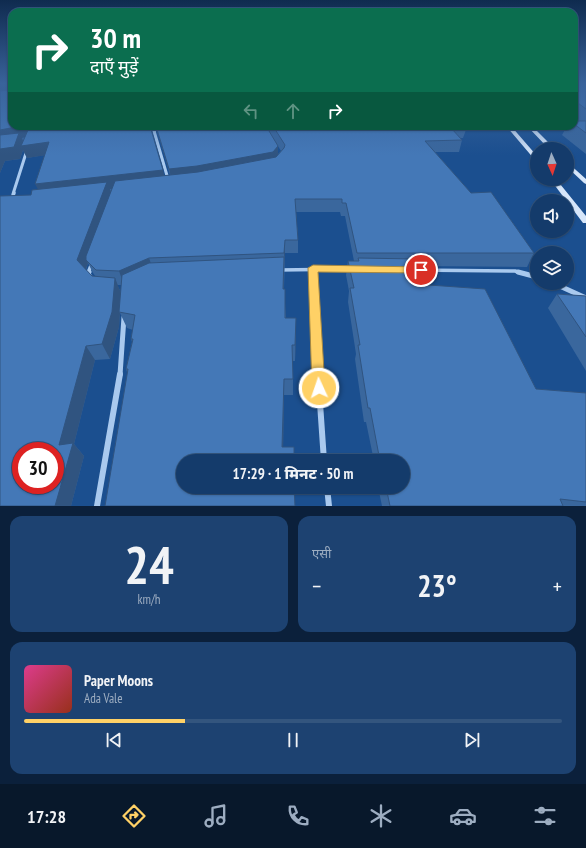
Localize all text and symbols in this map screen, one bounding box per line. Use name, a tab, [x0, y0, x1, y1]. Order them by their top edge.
text: 30 m	[90, 19, 141, 56]
icon: right	[24, 24, 76, 76]
text: दाएँ मुड़ें	[90, 55, 138, 78]
icon: left	[240, 100, 262, 122]
icon: ahead	[282, 100, 304, 122]
icon: right	[324, 100, 346, 122]
north arrow	[530, 142, 574, 186]
map controls	[530, 142, 574, 290]
button: sound	[530, 194, 574, 238]
button: layers	[530, 246, 574, 290]
pin	[404, 253, 438, 287]
icon: arrive	[410, 259, 432, 281]
position arrow	[298, 367, 340, 409]
speed limit sign: 30	[12, 442, 64, 494]
text: 17:29 · 1 मिनट · 50 m	[232, 464, 354, 483]
text: 24	[124, 531, 174, 598]
text: एसी	[312, 545, 331, 562]
text: 23°	[417, 566, 457, 605]
text: −	[312, 572, 321, 600]
text: +	[553, 572, 562, 600]
text: km/h	[137, 591, 161, 608]
text: Paper Moons	[84, 671, 153, 690]
text: Ada Vale	[84, 690, 123, 707]
icon: previous	[103, 729, 125, 751]
icon: pause	[282, 729, 304, 751]
icon: next	[461, 729, 483, 751]
icon: directions	[120, 802, 148, 830]
icon: music	[202, 802, 230, 830]
icon: phone	[284, 802, 312, 830]
icon: climate	[367, 802, 395, 830]
icon: car	[449, 802, 477, 830]
icon: filters	[531, 802, 559, 830]
text: 17:28	[27, 805, 66, 828]

